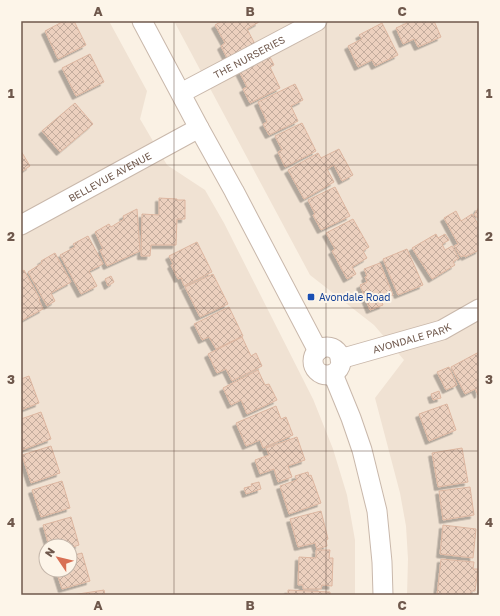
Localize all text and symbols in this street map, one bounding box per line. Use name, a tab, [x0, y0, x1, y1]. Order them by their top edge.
text: A	[93, 3, 103, 19]
text: B	[245, 3, 255, 19]
text: C	[397, 3, 407, 19]
street label: THE NURSERIES	[211, 33, 287, 81]
text: 1	[8, 85, 15, 101]
text: 1	[486, 85, 493, 101]
street label: BELLEVUE AVENUE	[66, 149, 153, 204]
text: 2	[7, 228, 15, 244]
text: 2	[485, 228, 493, 244]
place label: Avondale Road	[319, 291, 390, 303]
marker: Avondale Road	[306, 292, 316, 302]
street label: AVONDALE PARK	[371, 320, 453, 355]
text: 3	[7, 371, 15, 387]
text: 3	[485, 371, 493, 387]
text: 4	[7, 514, 15, 530]
text: 4	[485, 514, 493, 530]
north arrow	[38, 538, 78, 578]
text: N	[42, 545, 57, 559]
text: A	[93, 597, 103, 613]
text: B	[245, 597, 255, 613]
text: C	[397, 597, 407, 613]

